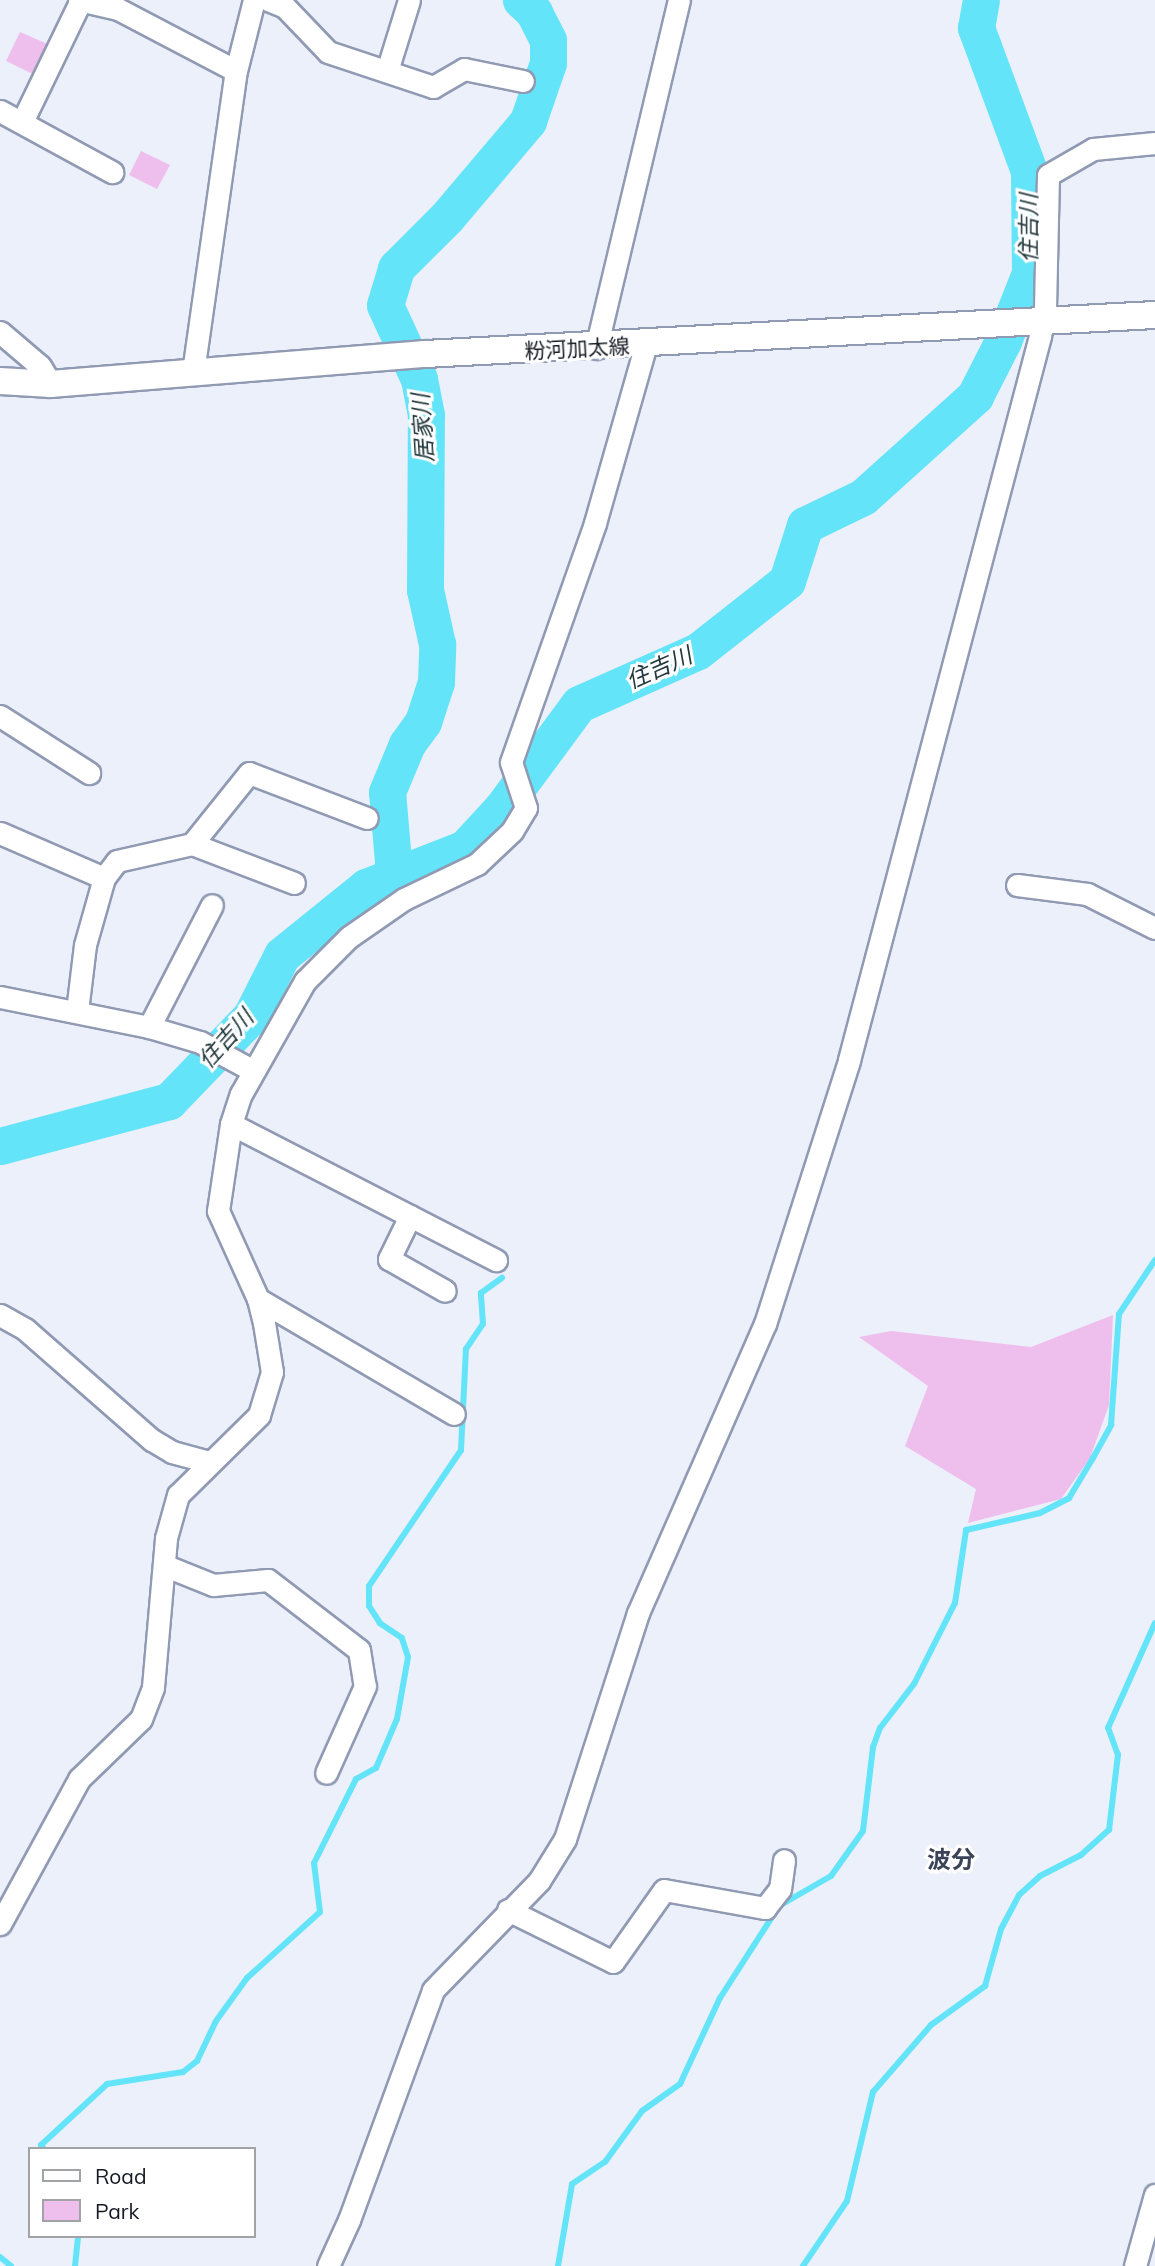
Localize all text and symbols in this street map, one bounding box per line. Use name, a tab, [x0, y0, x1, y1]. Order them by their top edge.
water label: 住吉川	[1015, 194, 1043, 262]
street label: 粉河加太線	[524, 333, 630, 363]
water label: 居家川	[407, 393, 439, 463]
water label: 住吉川	[622, 641, 696, 695]
water label: 住吉川	[193, 1004, 259, 1074]
district label: 波分	[927, 1846, 975, 1874]
legend	[28, 2147, 256, 2238]
text: Road	[95, 2163, 146, 2189]
text: Park	[95, 2198, 139, 2224]

